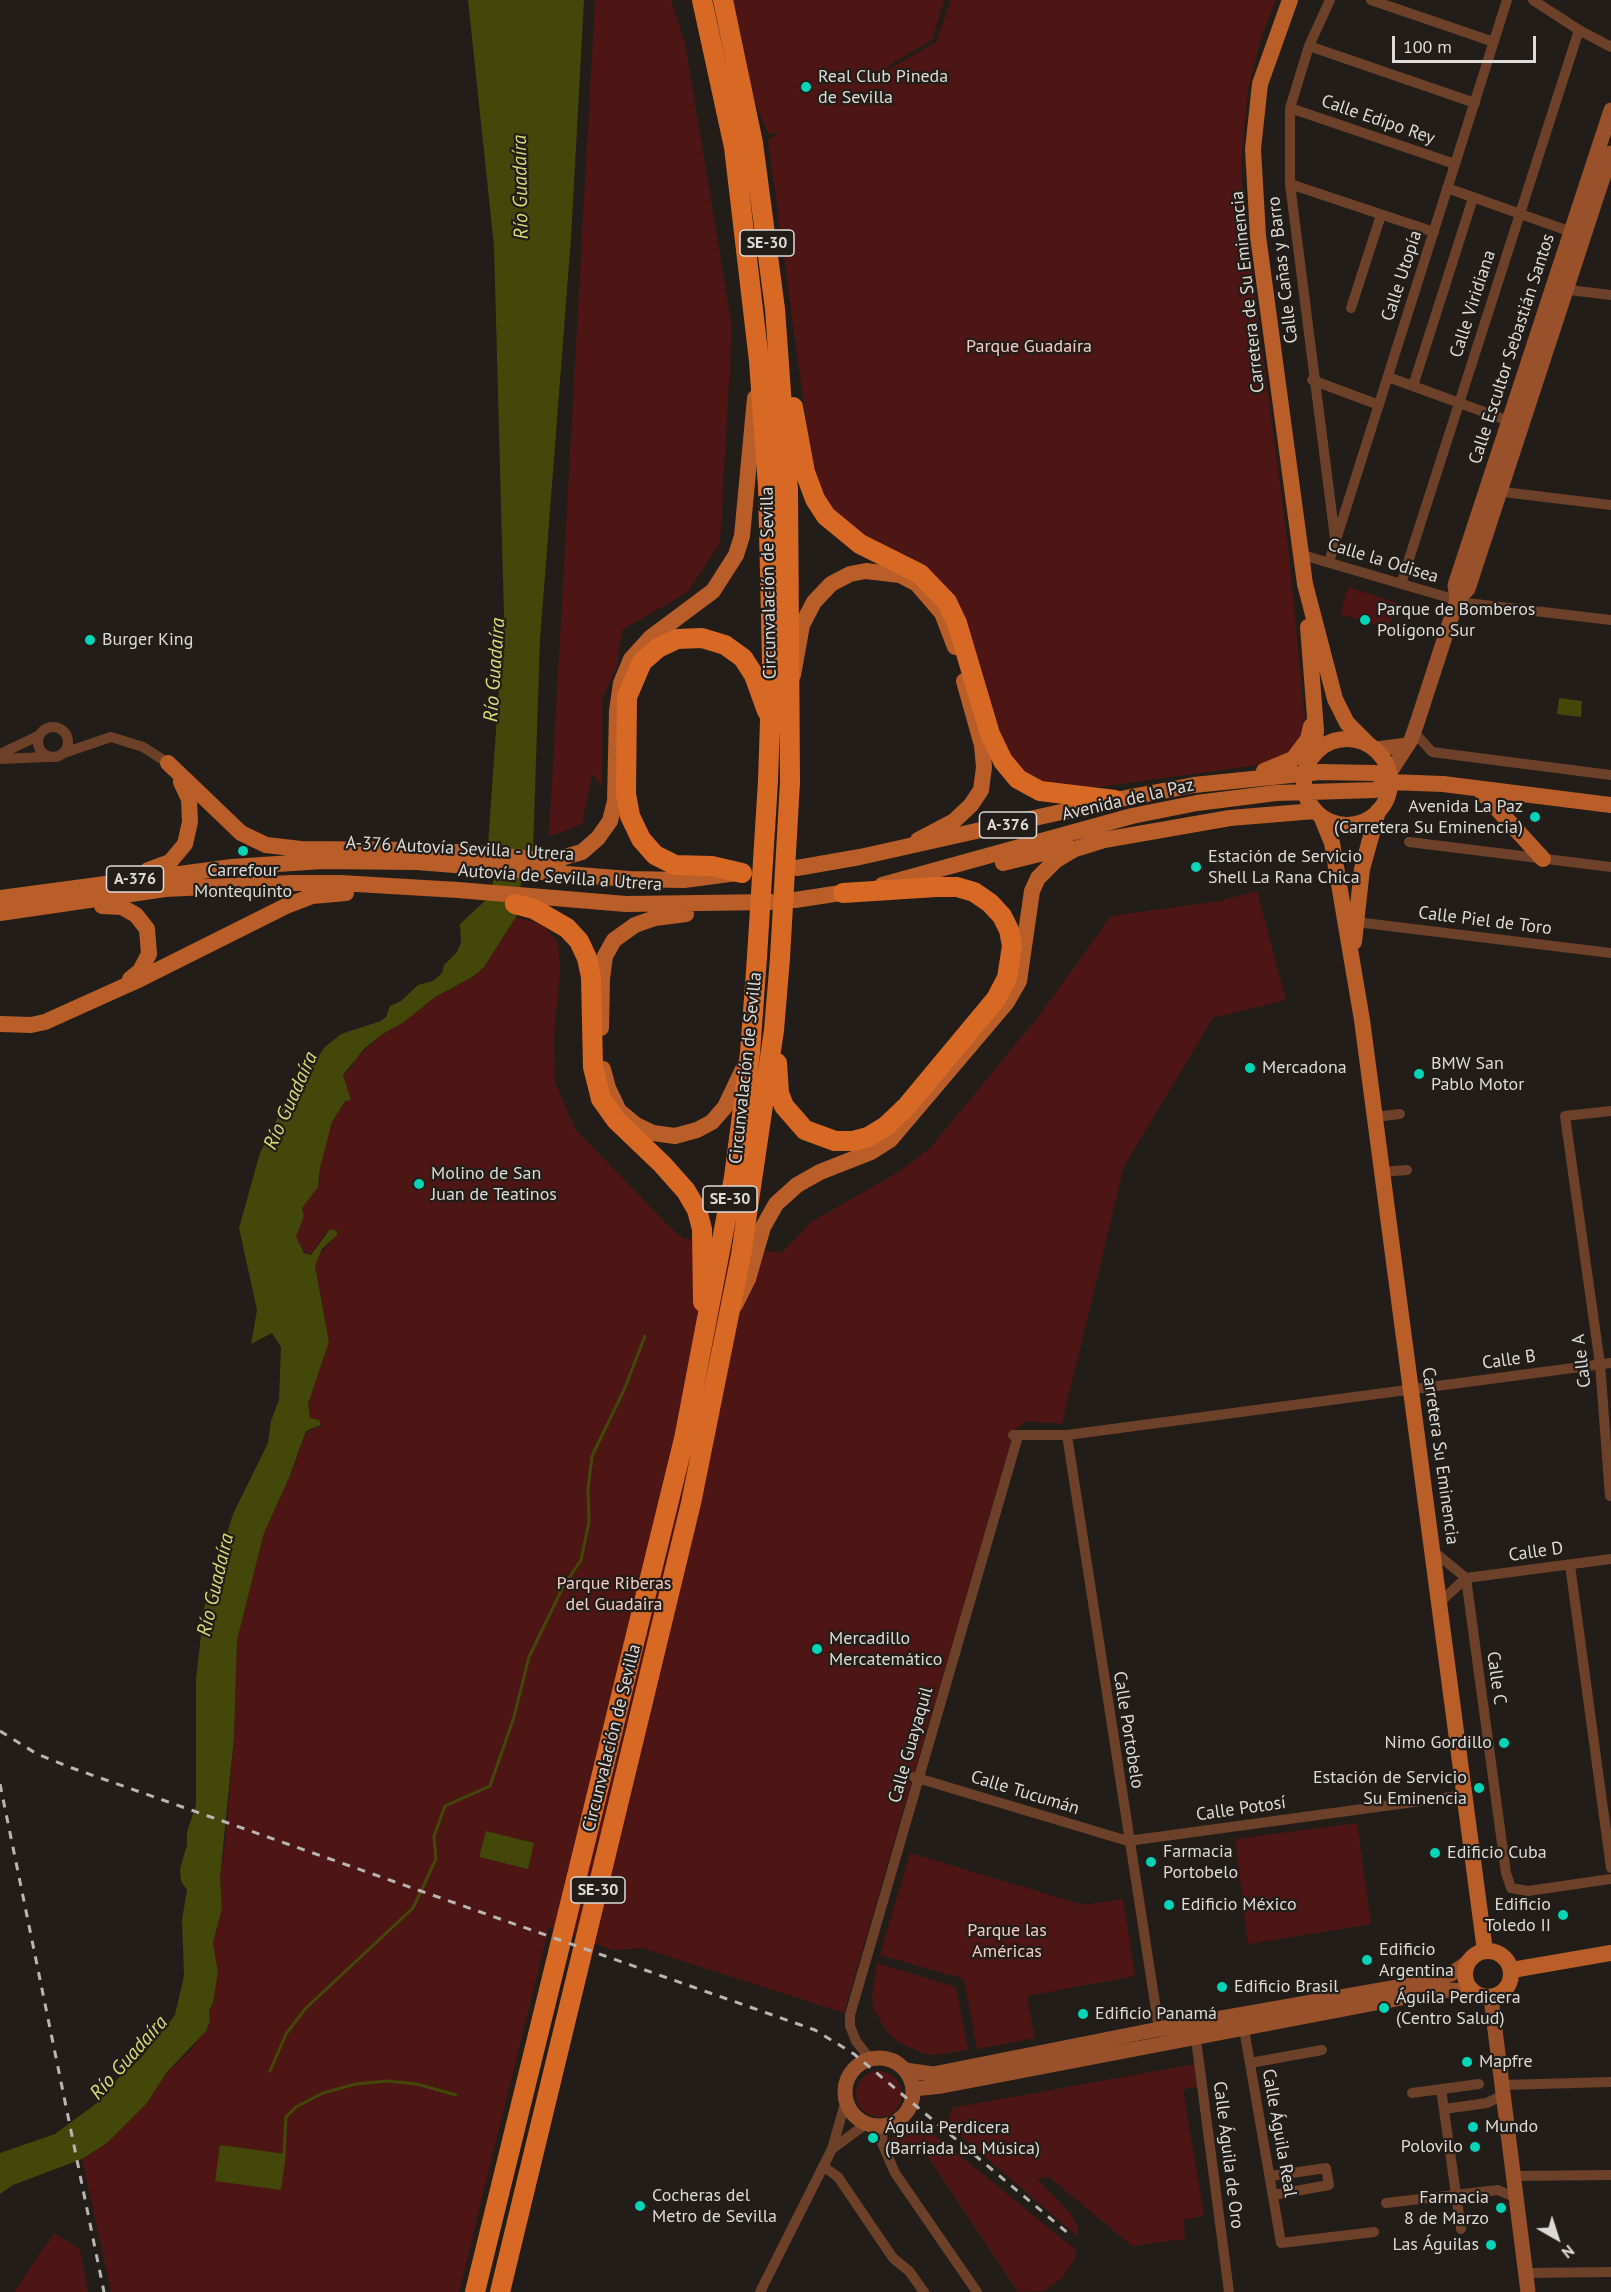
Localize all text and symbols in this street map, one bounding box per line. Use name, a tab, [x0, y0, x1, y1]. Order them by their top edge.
scale bar	[1395, 24, 1539, 62]
text: 100 m	[1403, 35, 1452, 58]
place label: Real Club Pineda de Sevilla	[818, 66, 948, 109]
marker: Real Club Pineda de Sevilla	[799, 80, 813, 94]
street label: Calle Edipo Rey	[1318, 90, 1438, 150]
water label: Río Guadaíra	[508, 135, 534, 239]
street label: Carretera de Su Eminencia	[1227, 190, 1269, 394]
street label: Calle Cañas y Barro	[1263, 195, 1303, 345]
street label: Calle Utopía	[1377, 228, 1427, 324]
road number: SE-30	[740, 230, 794, 256]
street label: Calle Escultor Sebastián Santos	[1464, 231, 1560, 467]
street label: Calle Viridiana	[1445, 248, 1501, 360]
park label: Parque Guadaíra	[966, 336, 1092, 358]
street label: Circunvalación de Sevilla	[757, 486, 781, 680]
street label: Calle la Odisea	[1325, 534, 1441, 588]
place label: Parque de Bomberos Polígono Sur	[1377, 599, 1535, 642]
marker: Parque de Bomberos Polígono Sur	[1358, 613, 1372, 627]
water label: Río Guadaíra	[479, 617, 511, 723]
place label: Burger King	[102, 629, 193, 651]
marker: Burger King	[83, 633, 97, 647]
street label: Avenida de la Paz	[1060, 774, 1196, 826]
place label: Avenida La Paz (Carretera Su Eminencia)	[1334, 796, 1523, 838]
marker: Avenida La Paz (Carretera Su Eminencia)	[1528, 810, 1542, 824]
road number: A-376	[980, 812, 1036, 838]
street label: A-376 Autovía Sevilla - Utrera	[345, 832, 575, 866]
marker: Carrefour Montequinto	[236, 844, 250, 858]
place label: Estación de Servicio Shell La Rana Chica	[1208, 846, 1362, 888]
place label: Carrefour Montequinto	[194, 860, 292, 902]
street label: Autovía de Sevilla a Utrera	[457, 860, 663, 896]
marker: Estación de Servicio Shell La Rana Chica	[1189, 860, 1203, 874]
road number: A-376	[106, 866, 164, 892]
street label: Calle Piel de Toro	[1417, 902, 1553, 940]
street label: Circunvalación de Sevilla	[725, 971, 767, 1165]
water label: Río Guadaíra	[259, 1048, 323, 1154]
place label: BMW San Pablo Motor	[1431, 1053, 1524, 1096]
place label: Mercadona	[1262, 1057, 1347, 1079]
marker: Mercadona	[1243, 1061, 1257, 1075]
marker: BMW San Pablo Motor	[1412, 1067, 1426, 1081]
place label: Molino de San Juan de Teatinos	[431, 1163, 557, 1206]
marker: Molino de San Juan de Teatinos	[412, 1177, 426, 1191]
road number: SE-30	[703, 1186, 757, 1212]
street label: Calle A	[1568, 1333, 1596, 1389]
street label: Calle B	[1481, 1346, 1537, 1374]
street label: Carretera Su Eminencia	[1417, 1366, 1463, 1546]
water label: Río Guadaíra	[193, 1531, 239, 1639]
street label: Calle D	[1507, 1537, 1565, 1567]
park label: Parque Riberas del Guadaira	[557, 1573, 671, 1616]
place label: Mercadillo Mercatemático	[829, 1628, 942, 1670]
street label: Circunvalación de Sevilla	[578, 1642, 646, 1834]
marker: Mercadillo Mercatemático	[810, 1642, 824, 1656]
street label: Calle C	[1482, 1650, 1510, 1706]
street label: Calle Portobelo	[1108, 1670, 1148, 1790]
street label: Calle Guayaquil	[884, 1684, 938, 1806]
place label: Nimo Gordillo	[1385, 1732, 1492, 1754]
marker: Nimo Gordillo	[1497, 1736, 1511, 1750]
street label: Calle Tucumán	[968, 1766, 1082, 1820]
place label: Estación de Servicio Su Eminencia	[1313, 1767, 1467, 1810]
marker: Estación de Servicio Su Eminencia	[1472, 1781, 1486, 1795]
street label: Calle Potosí	[1195, 1792, 1287, 1826]
place label: Farmacia Portobelo	[1163, 1841, 1238, 1884]
place label: Edificio Cuba	[1447, 1842, 1547, 1864]
marker: Edificio Cuba	[1428, 1846, 1442, 1860]
marker: Farmacia Portobelo	[1144, 1855, 1158, 1869]
road number: SE-30	[571, 1877, 625, 1903]
place label: Edificio México	[1181, 1894, 1297, 1916]
place label: Edificio Toledo II	[1485, 1894, 1551, 1936]
marker: Edificio México	[1162, 1898, 1176, 1912]
marker: Edificio Toledo II	[1556, 1908, 1570, 1922]
park label: Parque las Américas	[967, 1920, 1047, 1962]
place label: Edificio Argentina	[1379, 1939, 1454, 1982]
marker: Edificio Argentina	[1360, 1953, 1374, 1967]
place label: Edificio Brasil	[1234, 1976, 1338, 1998]
marker: Edificio Brasil	[1215, 1980, 1229, 1994]
place label: Águila Perdicera (Centro Salud)	[1396, 1987, 1521, 2030]
marker: Águila Perdicera (Centro Salud)	[1377, 2001, 1391, 2015]
place label: Edificio Panamá	[1095, 2003, 1217, 2025]
marker: Edificio Panamá	[1076, 2007, 1090, 2021]
water label: Río Guadaíra	[85, 2011, 173, 2105]
place label: Mapfre	[1479, 2051, 1533, 2073]
marker: Mapfre	[1460, 2055, 1474, 2069]
street label: Calle Águila Real	[1257, 2067, 1301, 2199]
street label: Calle Águila de Oro	[1208, 2080, 1248, 2230]
place label: Mundo	[1485, 2116, 1538, 2138]
place label: Águila Perdicera (Barriada La Música)	[885, 2117, 1040, 2160]
marker: Mundo	[1466, 2120, 1480, 2134]
marker: Águila Perdicera (Barriada La Música)	[866, 2131, 880, 2145]
place label: Polovilo	[1401, 2136, 1463, 2158]
marker: Polovilo	[1468, 2140, 1482, 2154]
place label: Cocheras del Metro de Sevilla	[652, 2185, 777, 2228]
place label: Farmacia 8 de Marzo	[1404, 2187, 1489, 2230]
marker: Cocheras del Metro de Sevilla	[633, 2199, 647, 2213]
marker: Farmacia 8 de Marzo	[1494, 2201, 1508, 2215]
north arrow	[1527, 2208, 1587, 2268]
place label: Las Águilas	[1392, 2234, 1479, 2256]
marker: Las Águilas	[1484, 2238, 1498, 2252]
text: N	[1558, 2241, 1579, 2263]

